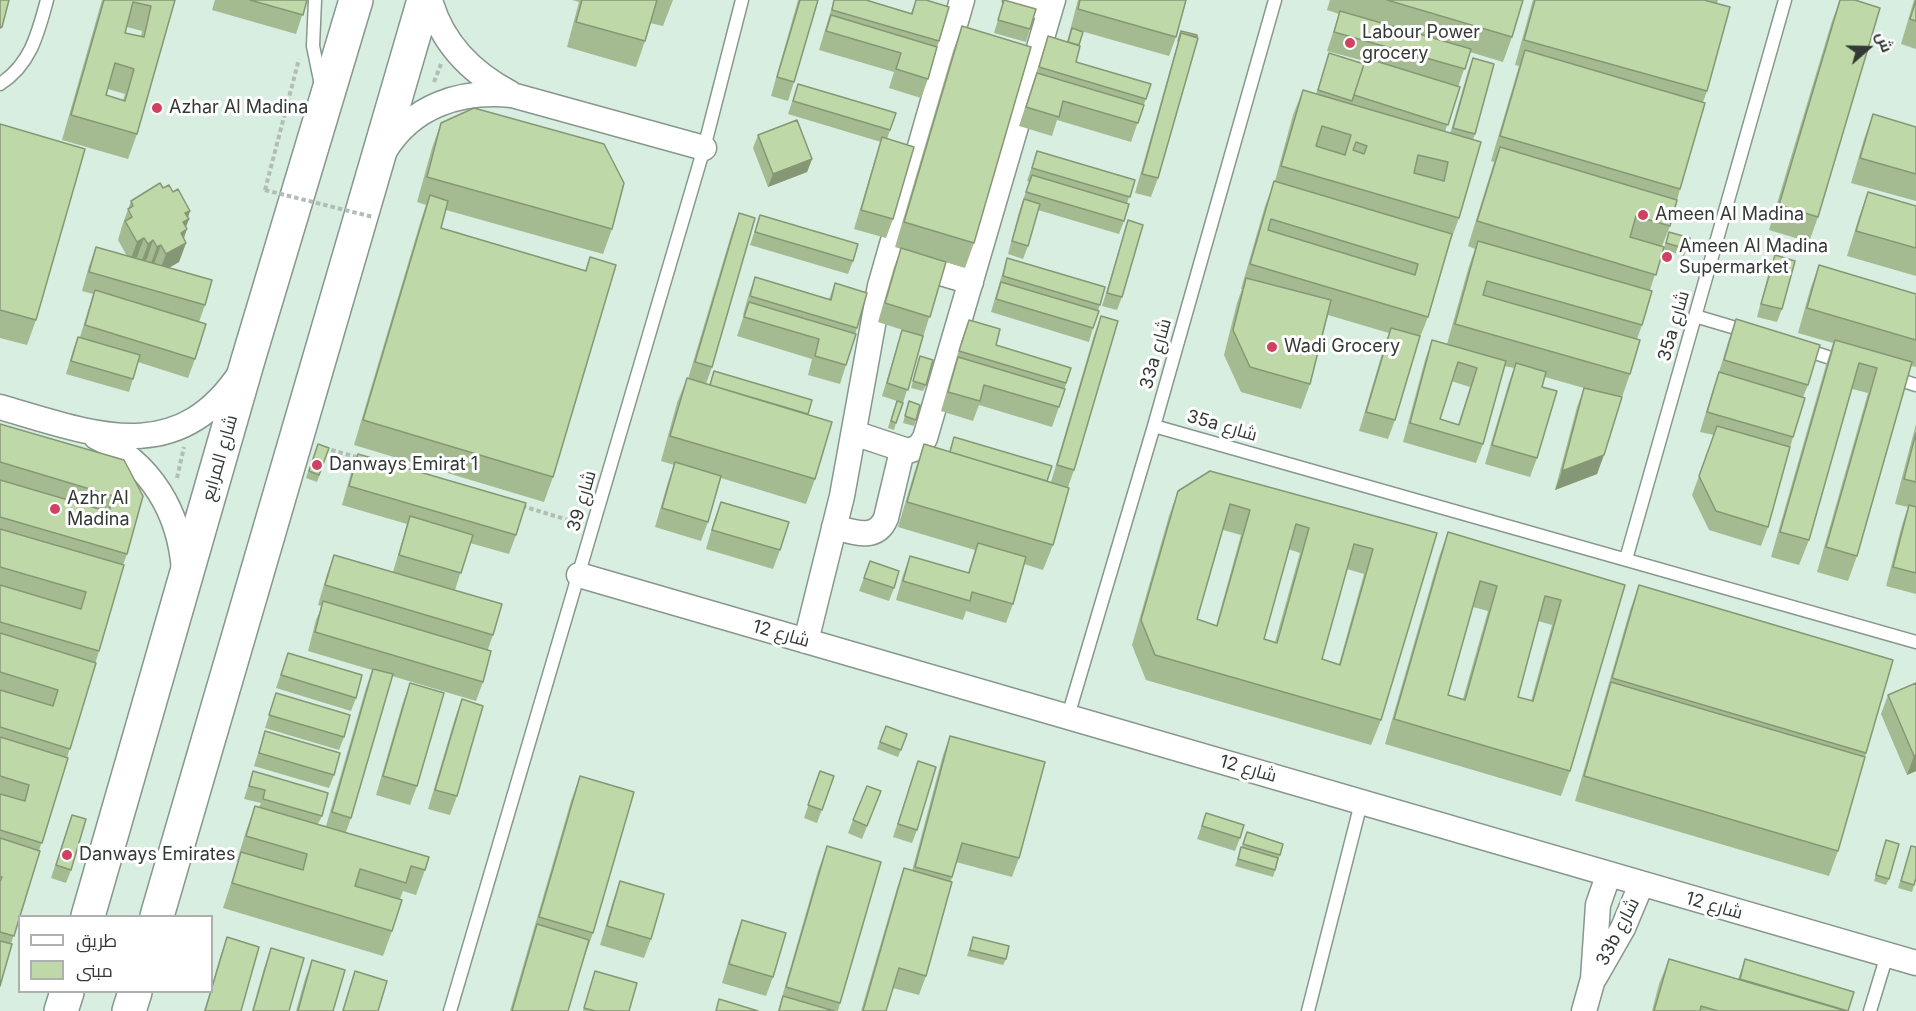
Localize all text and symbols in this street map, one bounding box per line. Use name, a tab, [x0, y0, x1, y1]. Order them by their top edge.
north arrow	[1838, 18, 1898, 78]
place label: Labour Power grocery	[1362, 22, 1480, 64]
text: ش	[1872, 29, 1898, 55]
marker: Labour Power grocery	[1343, 36, 1357, 50]
place label: Azhar Al Madina	[169, 97, 308, 119]
marker: Azhar Al Madina	[150, 101, 164, 115]
place label: Ameen Al Madina	[1655, 204, 1804, 226]
marker: Ameen Al Madina	[1636, 208, 1650, 222]
place label: Ameen Al Madina Supermarket	[1679, 236, 1828, 278]
marker: Ameen Al Madina Supermarket	[1660, 250, 1674, 264]
street label: 35a شارع	[1654, 288, 1694, 364]
street label: 33a شارع	[1136, 316, 1176, 392]
place label: Wadi Grocery	[1284, 336, 1400, 358]
marker: Wadi Grocery	[1265, 340, 1279, 354]
street label: 35a شارع	[1184, 406, 1260, 446]
street label: شارع المرابع	[197, 413, 243, 503]
place label: Danways Emirat 1	[329, 454, 478, 476]
marker: Danways Emirat 1	[310, 458, 324, 472]
street label: شارع 39	[563, 468, 601, 534]
place label: Azhr Al Madina	[67, 488, 129, 530]
marker: Azhr Al Madina	[48, 502, 62, 516]
street label: شارع 12	[750, 616, 812, 652]
street label: شارع 12	[1217, 751, 1279, 787]
place label: Danways Emirates	[79, 844, 236, 866]
marker: Danways Emirates	[60, 848, 74, 862]
street label: شارع 12	[1683, 888, 1745, 924]
street label: 33b شارع	[1592, 894, 1644, 970]
legend	[18, 915, 213, 993]
text: طريق	[76, 930, 117, 951]
text: مبنى	[76, 960, 113, 981]

